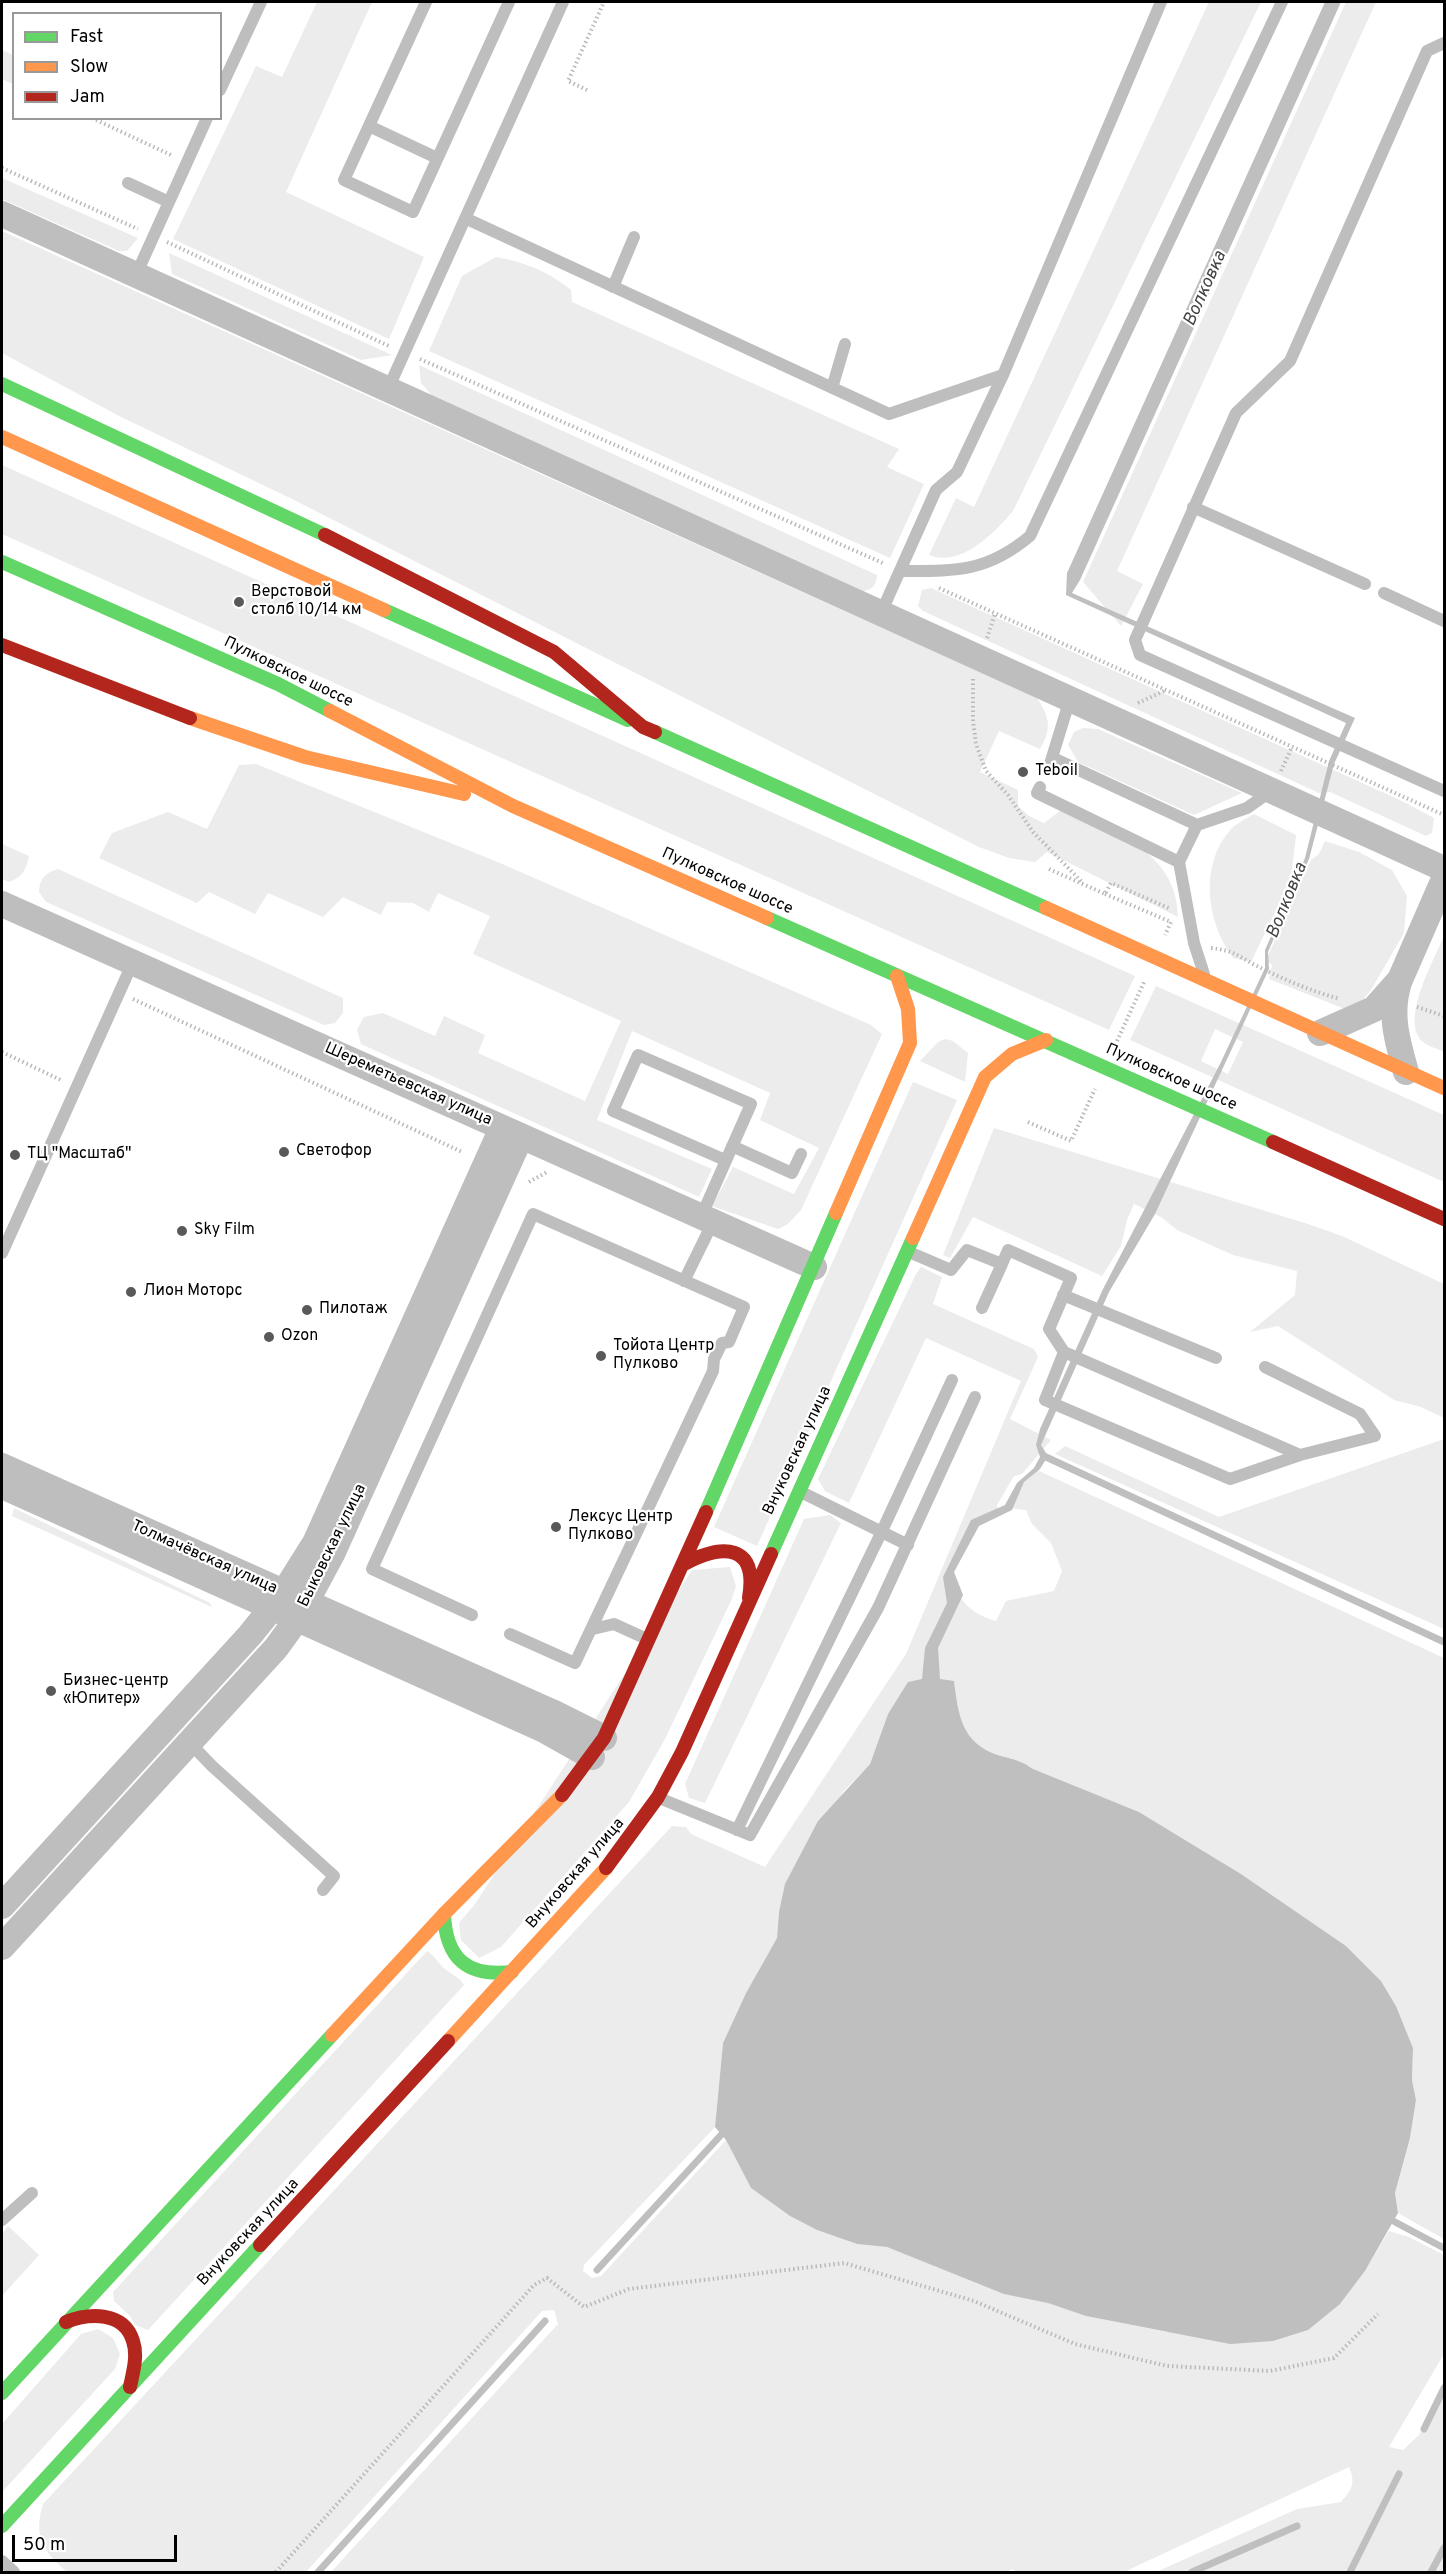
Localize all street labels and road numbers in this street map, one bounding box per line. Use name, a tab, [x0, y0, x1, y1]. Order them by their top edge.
street label: Пулковское шоссе	[220, 633, 356, 713]
street label: Пулковское шоссе	[658, 844, 796, 920]
street label: Шереметьевская улица	[321, 1039, 495, 1131]
street label: Пулковское шоссе	[1102, 1040, 1240, 1116]
street label: Внуковская улица	[760, 1383, 836, 1519]
street label: Быковская улица	[295, 1481, 371, 1611]
street label: Толмачёвская улица	[128, 1517, 280, 1599]
street label: Внуковская улица	[523, 1815, 629, 1933]
street label: Внуковская улица	[194, 2175, 304, 2291]

